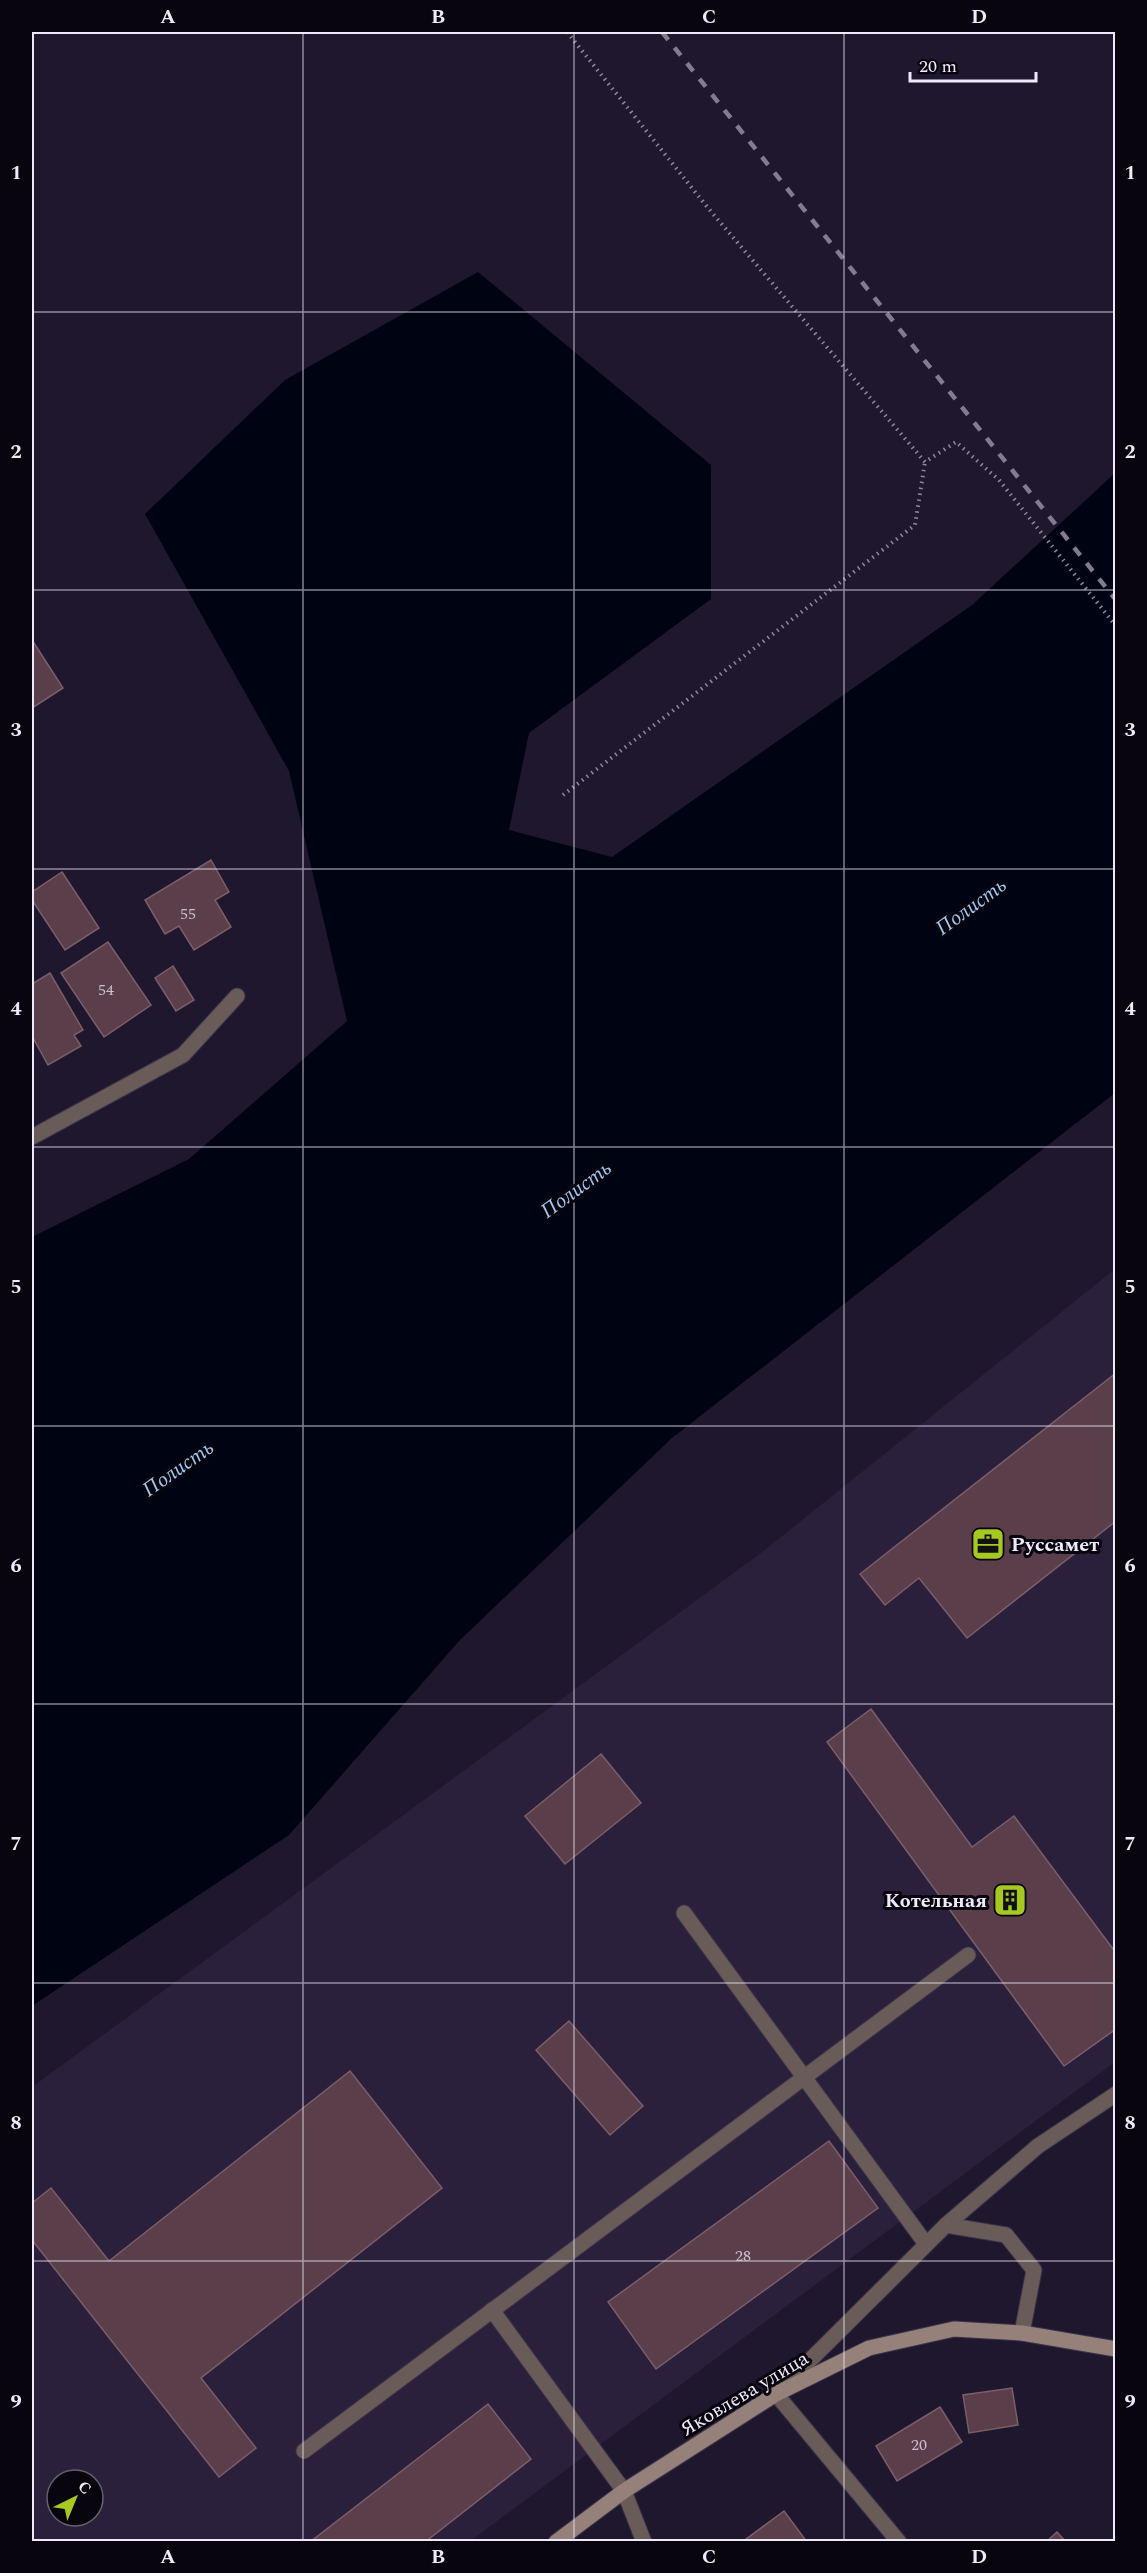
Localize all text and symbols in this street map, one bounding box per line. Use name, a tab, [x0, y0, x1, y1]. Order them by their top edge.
text: A	[160, 2, 176, 32]
text: B	[431, 2, 445, 32]
text: C	[702, 2, 716, 32]
text: D	[971, 2, 987, 32]
scale bar	[910, 45, 1036, 83]
text: 20 m	[919, 53, 957, 80]
text: 1	[10, 158, 22, 188]
text: 1	[1124, 158, 1136, 188]
text: 2	[10, 437, 22, 467]
text: 2	[1124, 437, 1136, 467]
text: 3	[10, 715, 22, 745]
text: 3	[1124, 715, 1136, 745]
water label: Полисть	[929, 870, 1014, 944]
house number: 55	[180, 902, 196, 926]
house number: 54	[98, 978, 114, 1002]
text: 4	[10, 994, 22, 1024]
text: 4	[1124, 994, 1136, 1024]
water label: Полисть	[534, 1153, 619, 1227]
text: 5	[10, 1272, 22, 1302]
text: 5	[1124, 1272, 1136, 1302]
water label: Полисть	[136, 1432, 221, 1505]
office icon: Руссамет	[970, 1526, 1006, 1562]
place label: Руссамет	[1011, 1530, 1099, 1560]
text: 6	[10, 1551, 22, 1581]
text: 6	[1124, 1551, 1136, 1581]
text: 7	[10, 1829, 22, 1859]
text: 7	[1124, 1829, 1136, 1859]
building icon: Котельная	[992, 1882, 1028, 1918]
place label: Котельная	[885, 1886, 987, 1916]
text: 8	[10, 2108, 22, 2138]
text: 8	[1124, 2108, 1136, 2138]
house number: 28	[735, 2244, 751, 2268]
street label: Яковлева улица	[675, 2344, 815, 2444]
text: 9	[10, 2387, 22, 2417]
text: 9	[1124, 2387, 1136, 2417]
house number: 20	[911, 2433, 927, 2457]
north arrow	[45, 2468, 105, 2528]
text: С	[72, 2475, 97, 2500]
text: A	[160, 2542, 176, 2572]
text: B	[431, 2542, 445, 2572]
text: C	[702, 2542, 716, 2572]
text: D	[971, 2542, 987, 2572]

